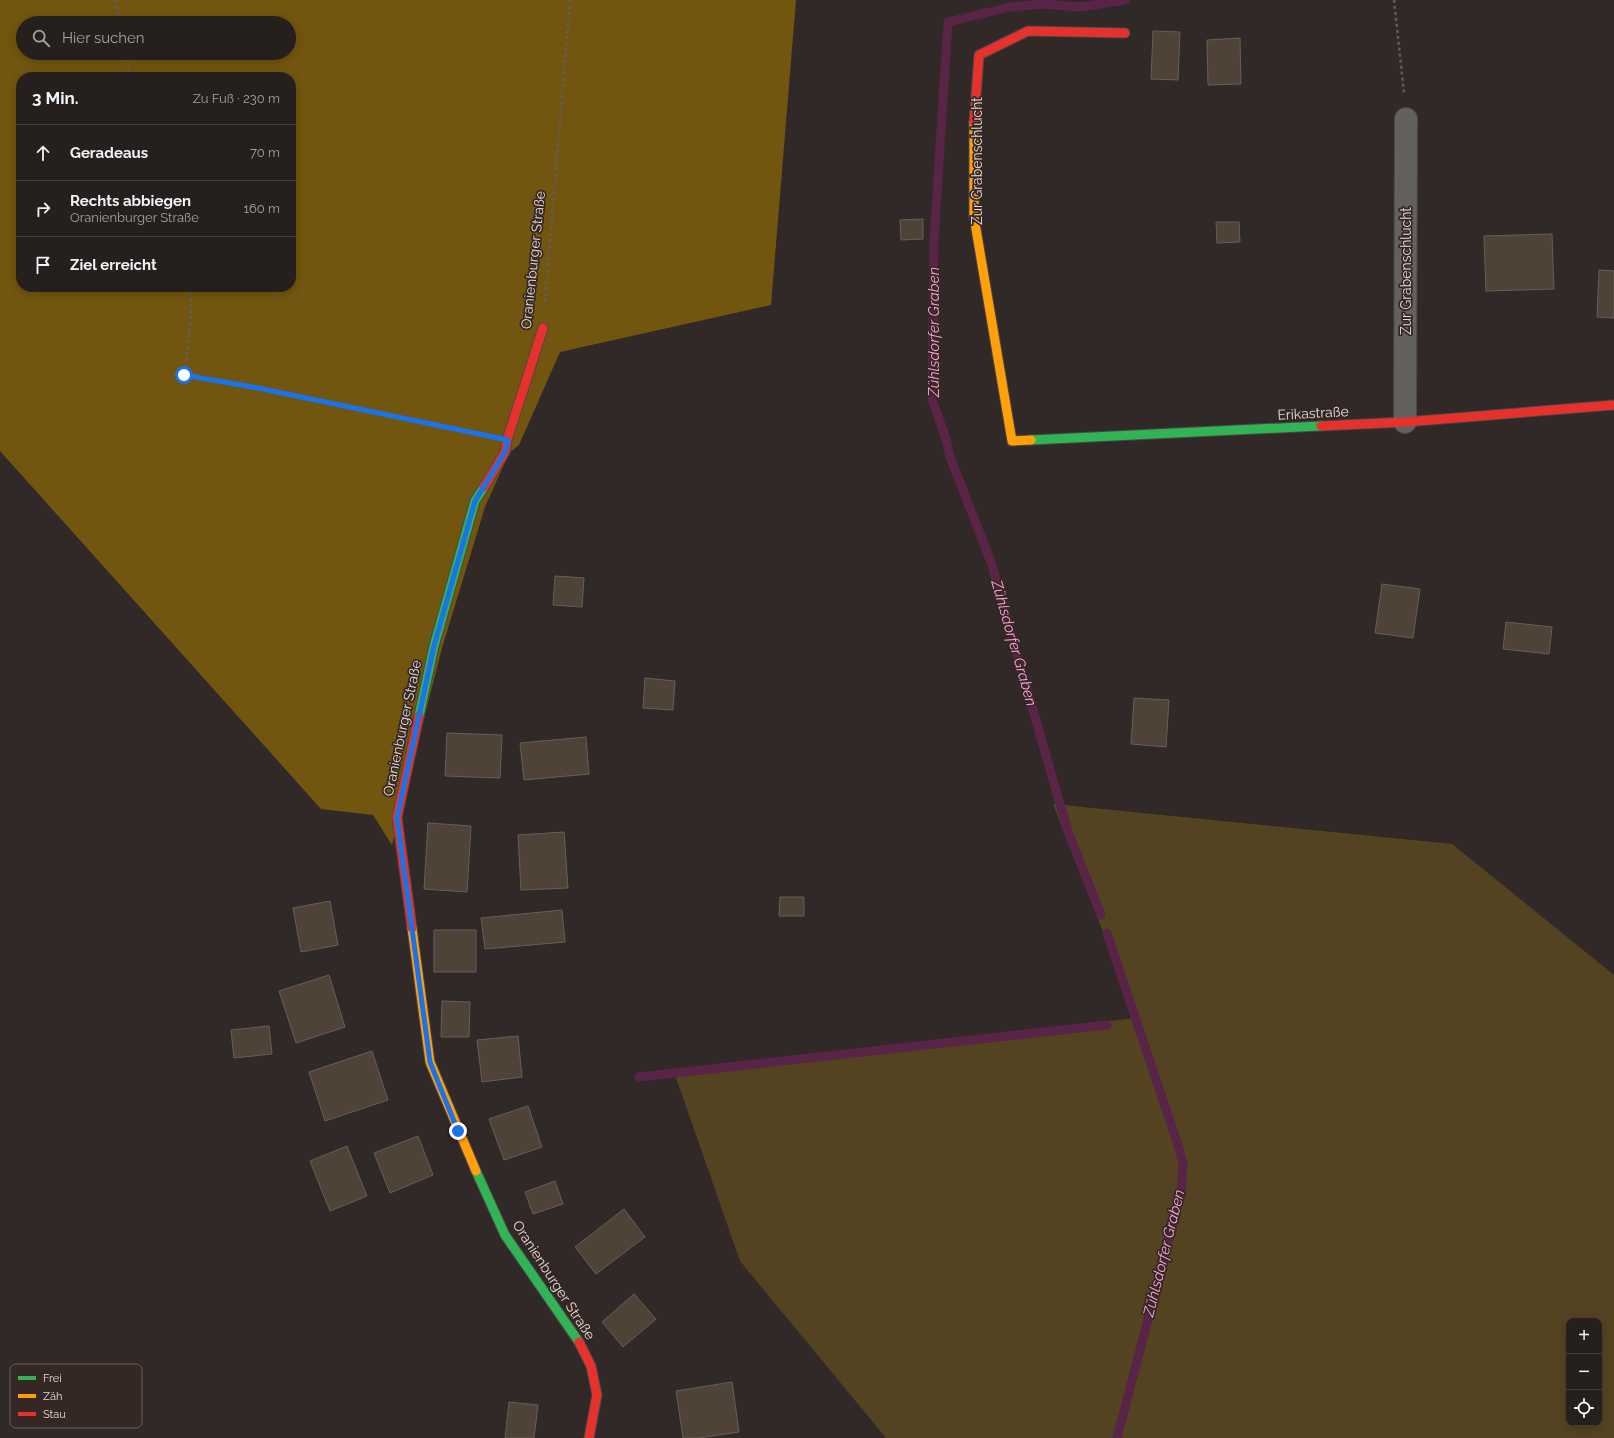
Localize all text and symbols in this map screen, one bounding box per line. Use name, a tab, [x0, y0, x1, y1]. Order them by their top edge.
search box	[16, 16, 296, 60]
icon: search	[30, 27, 52, 49]
text: Hier suchen	[62, 29, 145, 47]
text: 3 Min.	[32, 88, 79, 108]
text: Zu Fuß · 230 m	[193, 91, 280, 106]
street label: Zur Grabenschlucht	[969, 97, 985, 225]
icon: ahead	[32, 142, 54, 164]
text: Geradeaus	[70, 144, 148, 162]
text: 70 m	[250, 145, 280, 160]
street label: Oranienburger Straße	[518, 190, 548, 330]
text: Rechts abbiegen	[70, 192, 191, 210]
icon: right	[32, 198, 54, 220]
text: 160 m	[243, 201, 280, 216]
street label: Zur Grabenschlucht	[1398, 207, 1414, 335]
text: Oranienburger Straße	[70, 210, 199, 225]
icon: arrive	[32, 254, 54, 276]
text: Ziel erreicht	[70, 256, 157, 274]
water label: Zühlsdorfer Graben	[925, 267, 943, 398]
route start	[175, 366, 193, 384]
street label: Erikastraße	[1277, 403, 1349, 423]
water label: Zühlsdorfer Graben	[987, 577, 1041, 708]
street label: Oranienburger Straße	[380, 658, 424, 798]
route end	[449, 1122, 467, 1140]
water label: Zühlsdorfer Graben	[1139, 1188, 1188, 1319]
street label: Oranienburger Straße	[509, 1217, 599, 1343]
map controls	[1566, 1318, 1602, 1426]
button: +	[1566, 1318, 1602, 1354]
button: −	[1566, 1354, 1602, 1390]
legend	[10, 1364, 142, 1428]
text: Frei	[43, 1372, 62, 1385]
text: Zäh	[43, 1390, 62, 1403]
button: locate	[1566, 1390, 1602, 1426]
text: Stau	[43, 1408, 66, 1421]

